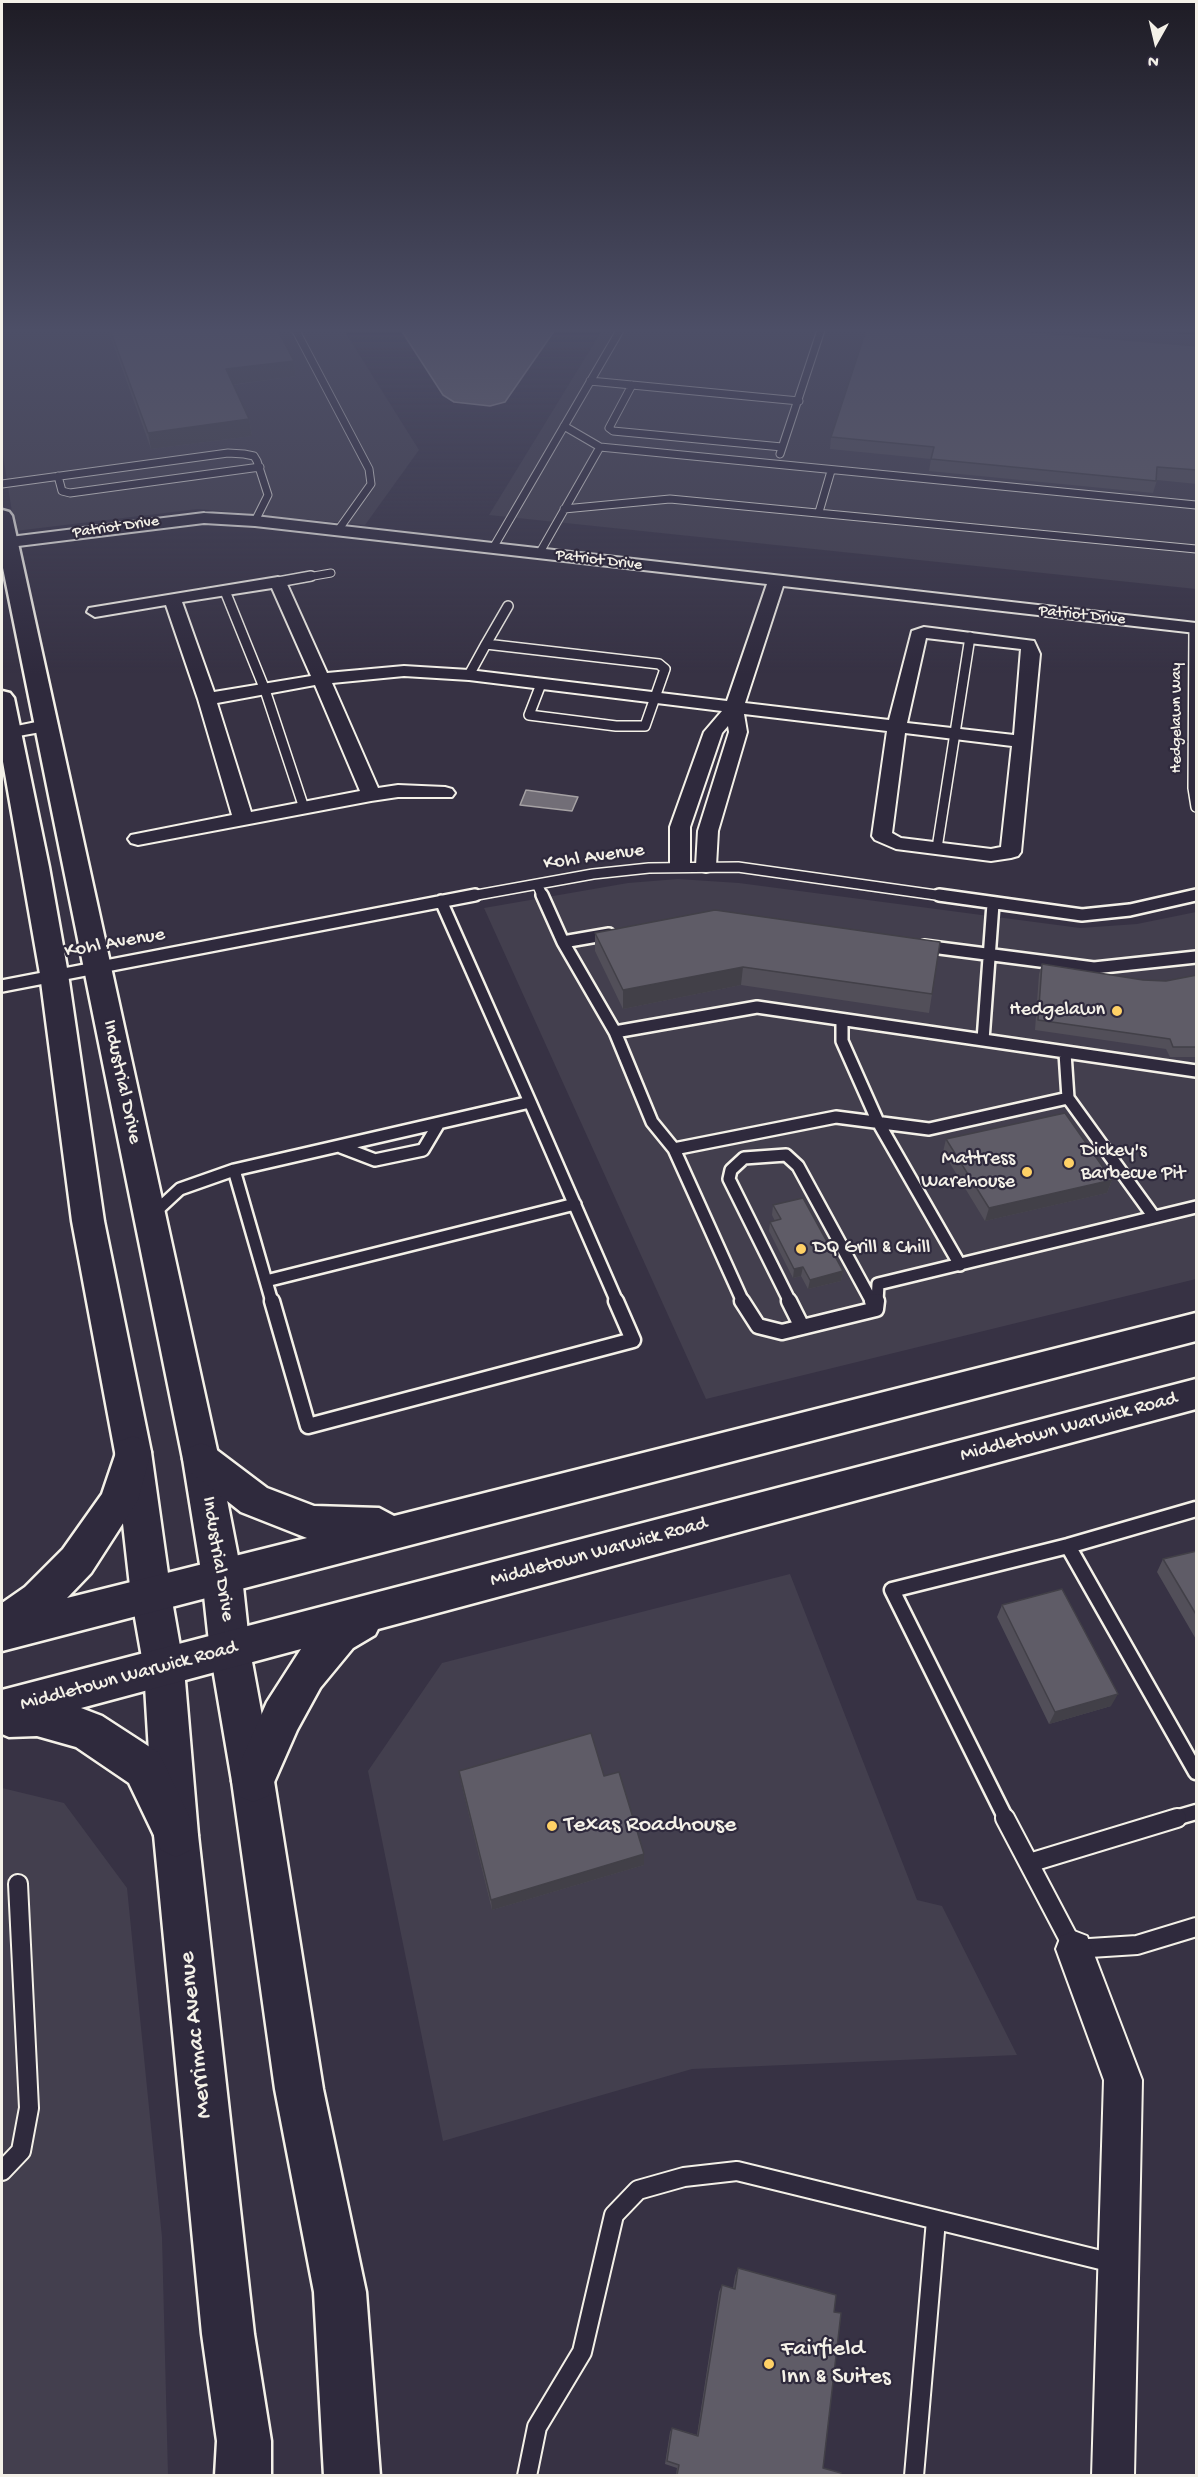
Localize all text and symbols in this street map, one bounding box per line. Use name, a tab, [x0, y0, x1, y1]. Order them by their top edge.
north arrow	[1126, 12, 1186, 72]
text: N	[1147, 50, 1160, 70]
street label: Patriot Drive	[72, 512, 160, 544]
street label: Patriot Drive	[555, 546, 643, 576]
street label: Patriot Drive	[1038, 602, 1126, 630]
street label: Hedgelawn Way	[1168, 663, 1188, 773]
street label: Kohl Avenue	[542, 839, 646, 877]
street label: Kohl Avenue	[63, 923, 167, 965]
place label: Hedgelawn	[1009, 999, 1105, 1023]
marker: Hedgelawn	[1110, 1004, 1124, 1018]
street label: Industrial Drive	[96, 1018, 146, 1146]
place label: Dickey's Barbecue Pit	[1081, 1140, 1185, 1187]
place label: Mattress Warehouse	[921, 1148, 1015, 1195]
marker: Dickey's Barbecue Pit	[1062, 1156, 1076, 1170]
marker: Mattress Warehouse	[1020, 1165, 1034, 1179]
place label: DQ Grill & Chill	[813, 1237, 930, 1261]
marker: DQ Grill & Chill	[794, 1242, 808, 1256]
street label: Middletown Warwick Road	[958, 1387, 1180, 1469]
street label: Industrial Drive	[195, 1495, 239, 1623]
street label: Middletown Warwick Road	[488, 1512, 710, 1594]
street label: Middletown Warwick Road	[18, 1636, 240, 1718]
place label: Texas Roadhouse	[564, 1812, 736, 1840]
marker: Texas Roadhouse	[545, 1819, 559, 1833]
street label: Merrimac Avenue	[174, 1950, 220, 2120]
place label: Fairfield Inn & Suites	[781, 2336, 891, 2392]
marker: Fairfield Inn & Suites	[762, 2357, 776, 2371]

